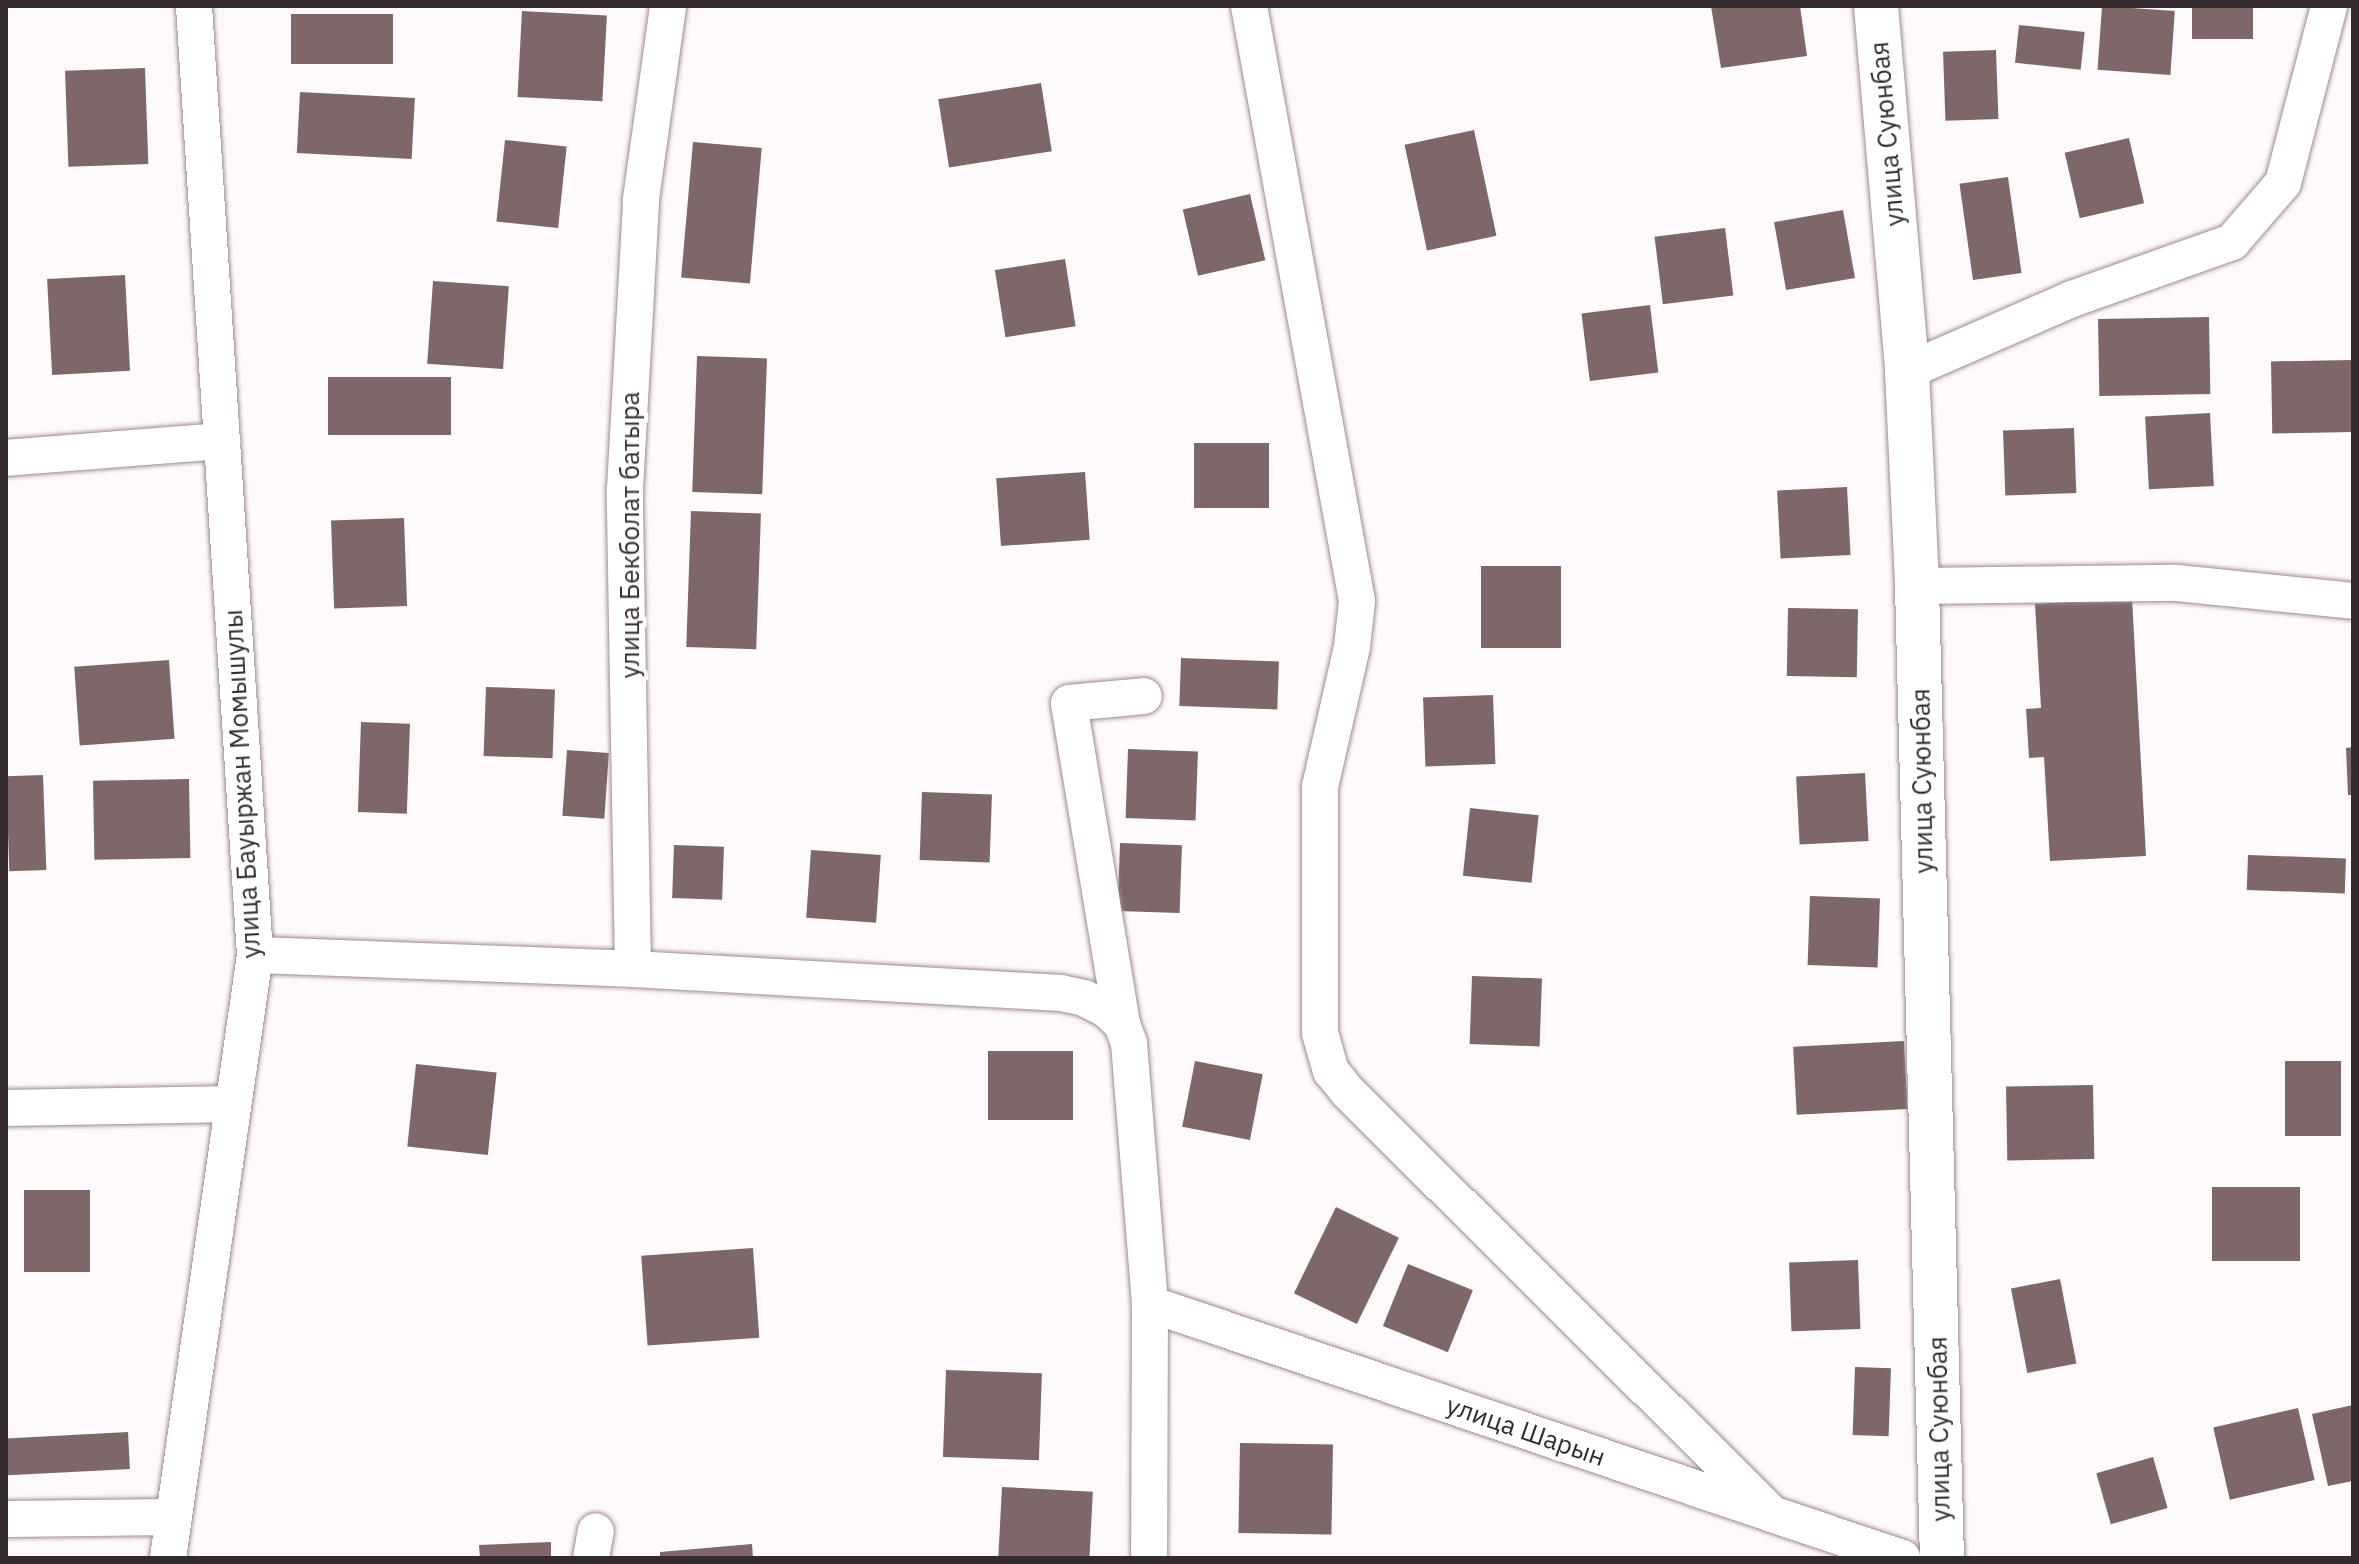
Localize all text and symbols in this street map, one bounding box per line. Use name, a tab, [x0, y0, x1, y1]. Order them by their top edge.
street label: улица Суюнбая	[1863, 40, 1911, 228]
street label: улица Бекболат батыра	[614, 392, 646, 678]
street label: улица Бауыржан Момышулы	[217, 609, 267, 959]
street label: улица Суюнбая	[1905, 688, 1939, 874]
street label: улица Суюнбая	[1922, 1336, 1956, 1522]
street label: улица Шарын	[1442, 1389, 1610, 1473]

